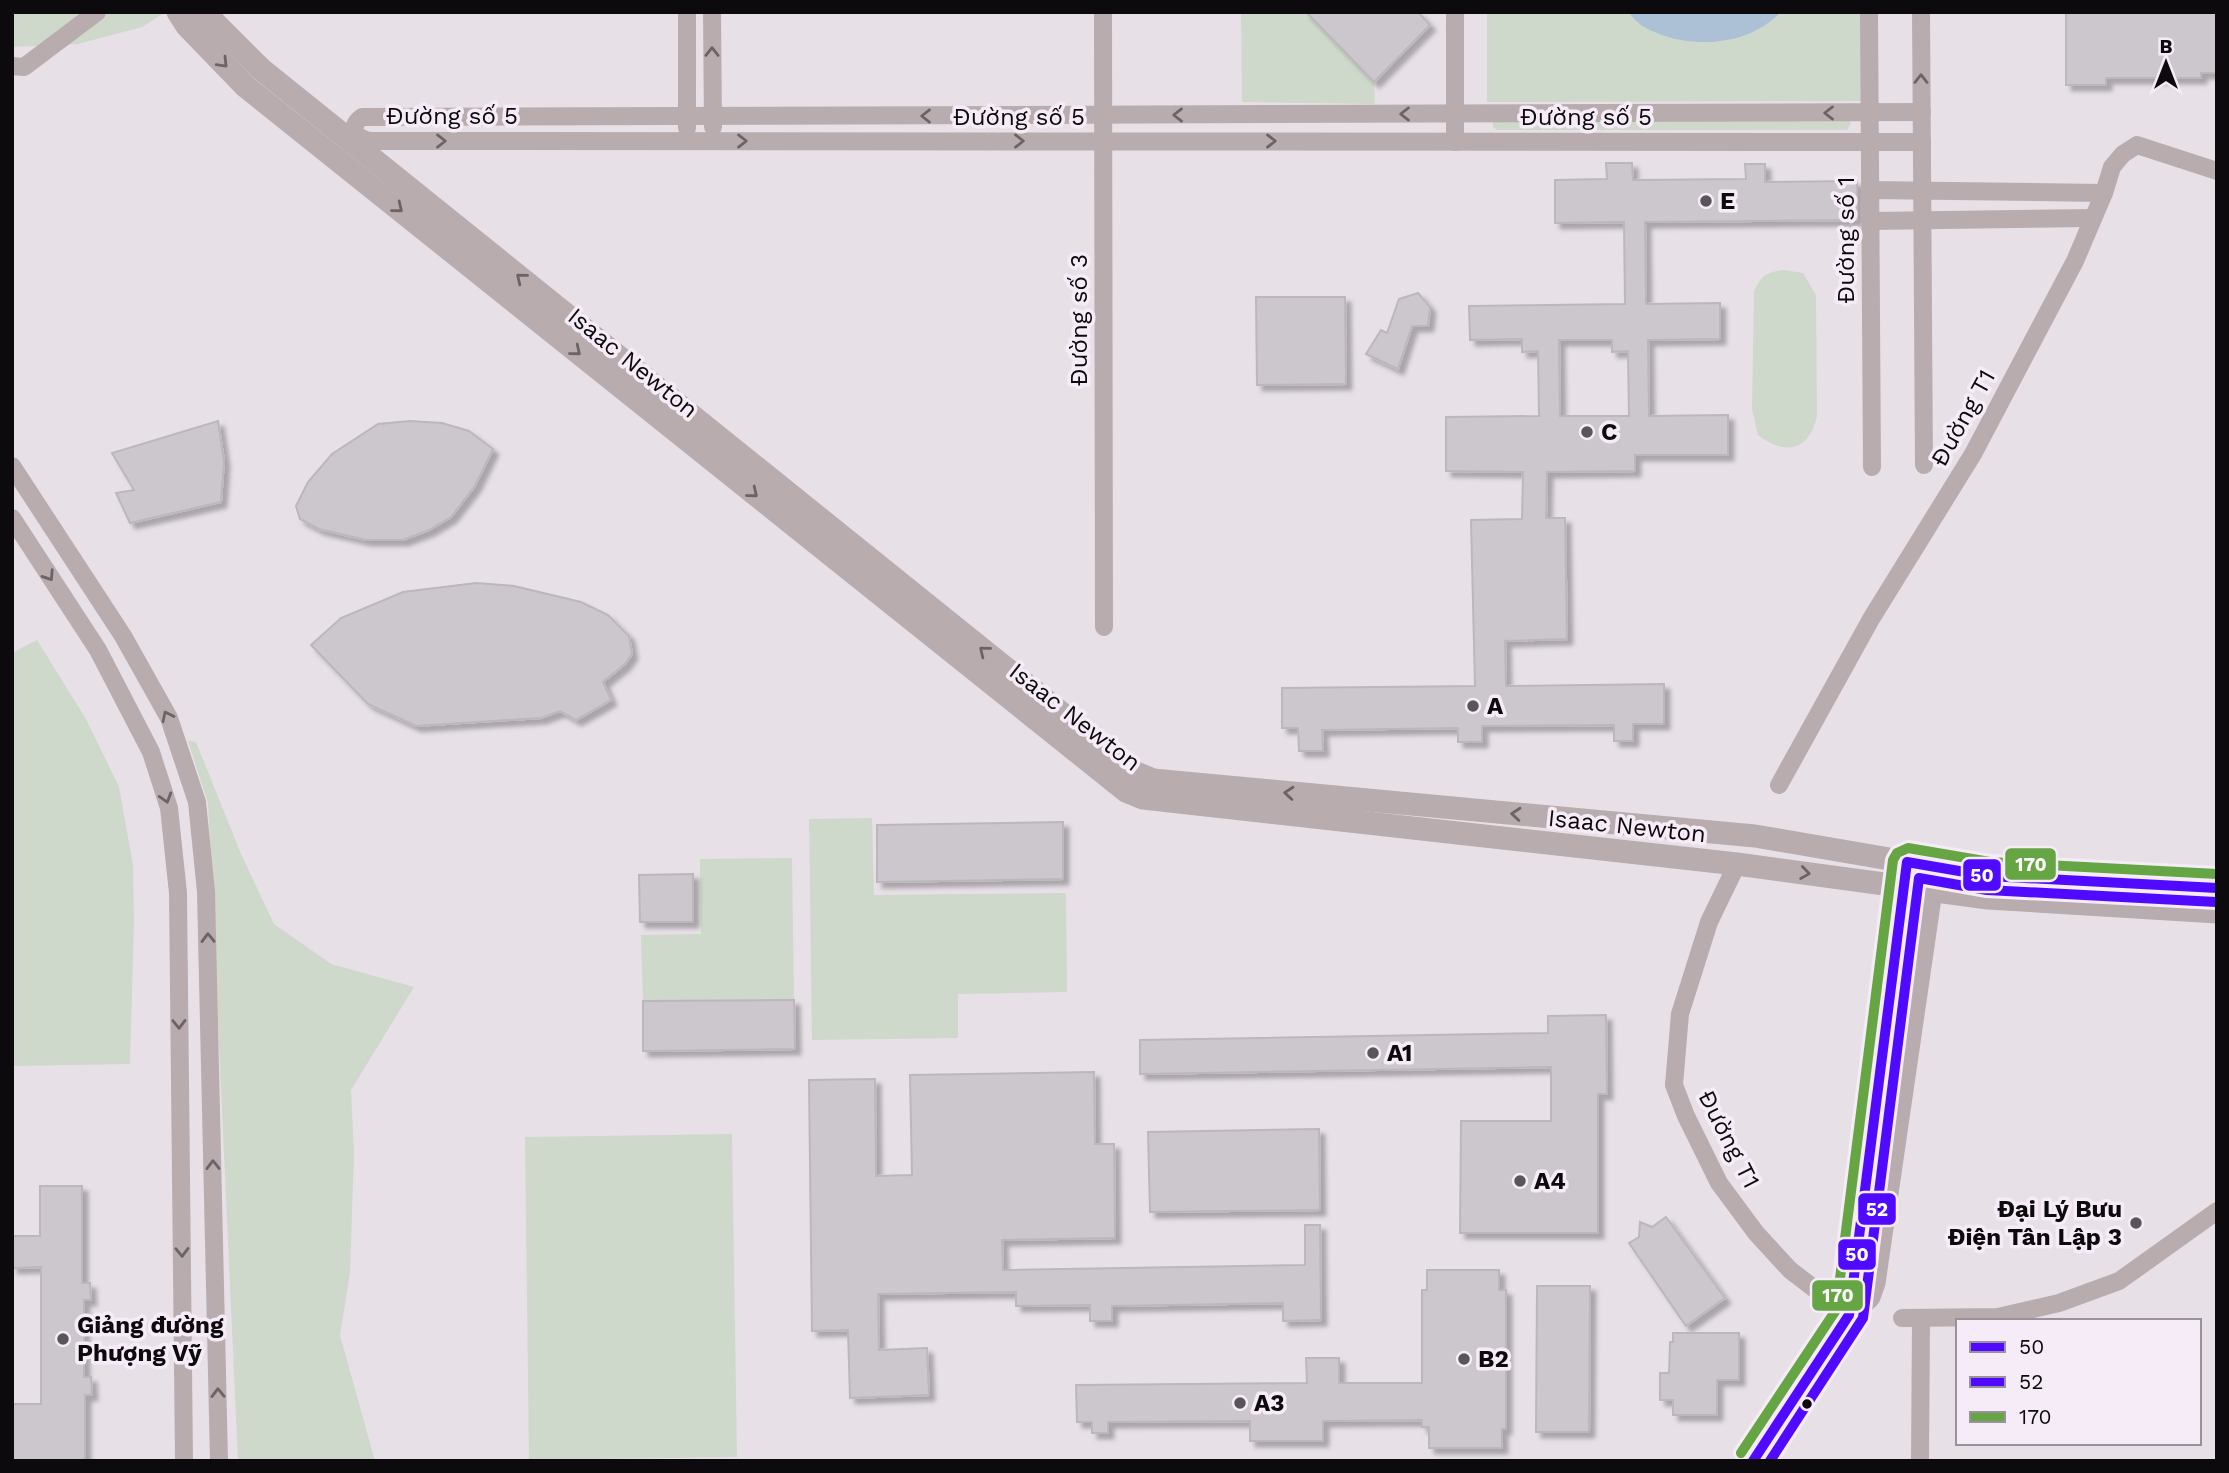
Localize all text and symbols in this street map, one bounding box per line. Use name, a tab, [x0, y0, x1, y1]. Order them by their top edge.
north arrow	[2131, 28, 2201, 98]
text: B	[2160, 35, 2173, 58]
one-way arrow	[704, 46, 720, 57]
one-way arrow	[215, 55, 228, 68]
one-way arrow	[1913, 73, 1929, 83]
street label: Đường số 5	[386, 102, 518, 130]
street label: Đường số 5	[953, 103, 1085, 131]
street label: Đường số 5	[1520, 103, 1652, 131]
one-way arrow	[1823, 105, 1834, 121]
one-way arrow	[1400, 106, 1410, 122]
one-way arrow	[1172, 107, 1183, 123]
one-way arrow	[920, 108, 931, 124]
one-way arrow	[437, 133, 447, 149]
one-way arrow	[738, 133, 748, 149]
one-way arrow	[1014, 133, 1025, 149]
one-way arrow	[1266, 134, 1277, 149]
street label: Đường số 1	[1832, 177, 1860, 303]
place label: E	[1720, 187, 1735, 215]
marker: E	[1698, 193, 1714, 209]
one-way arrow	[390, 200, 403, 213]
street label: Đường số 3	[1065, 254, 1093, 386]
one-way arrow	[516, 274, 529, 286]
street label: Isaac Newton	[563, 302, 703, 424]
one-way arrow	[568, 342, 580, 355]
street label: Đường T1	[1925, 365, 2001, 471]
place label: C	[1601, 418, 1617, 446]
marker: C	[1579, 424, 1595, 440]
one-way arrow	[745, 485, 758, 497]
one-way arrow	[41, 568, 54, 581]
one-way arrow	[980, 647, 993, 659]
street label: Isaac Newton	[1004, 657, 1146, 777]
place label: A	[1487, 692, 1504, 720]
marker: A	[1465, 698, 1481, 714]
one-way arrow	[161, 711, 175, 723]
one-way arrow	[1284, 786, 1295, 801]
one-way arrow	[157, 791, 172, 803]
street label: Isaac Newton	[1547, 804, 1707, 848]
one-way arrow	[1510, 807, 1521, 822]
line badge: 170	[2004, 847, 2057, 881]
text: 170	[2015, 853, 2047, 876]
line badge: 50	[1962, 858, 2002, 892]
text: 50	[1970, 864, 1994, 887]
one-way arrow	[1799, 866, 1811, 881]
one-way arrow	[200, 932, 215, 943]
one-way arrow	[171, 1019, 187, 1030]
place label: A1	[1387, 1039, 1412, 1067]
marker: A1	[1365, 1045, 1381, 1061]
street label: Đường T1	[1692, 1085, 1766, 1193]
one-way arrow	[205, 1159, 220, 1170]
place label: A4	[1534, 1167, 1566, 1195]
marker: A4	[1512, 1173, 1528, 1189]
line badge: 52	[1857, 1192, 1897, 1226]
place label: Đại Lý Bưu Điện Tân Lập 3	[1948, 1195, 2122, 1251]
text: 52	[1866, 1198, 1888, 1221]
marker: Đại Lý Bưu Điện Tân Lập 3	[2128, 1215, 2144, 1231]
line badge: 50	[1837, 1238, 1877, 1271]
text: 50	[1845, 1243, 1869, 1266]
one-way arrow	[174, 1247, 190, 1257]
line badge: 170	[1811, 1279, 1864, 1312]
text: 170	[1822, 1284, 1854, 1307]
place label: Giảng đường Phượng Vỹ	[77, 1311, 224, 1367]
legend	[1956, 1319, 2201, 1445]
marker: Giảng đường Phượng Vỹ	[55, 1331, 71, 1347]
text: 50	[2019, 1334, 2044, 1359]
place label: B2	[1478, 1345, 1509, 1373]
marker: B2	[1456, 1351, 1472, 1367]
text: 52	[2019, 1369, 2043, 1394]
one-way arrow	[210, 1387, 226, 1397]
place label: A3	[1254, 1389, 1284, 1417]
marker: A3	[1232, 1395, 1248, 1411]
unlabelled marker	[1800, 1397, 1814, 1411]
text: 170	[2019, 1404, 2052, 1429]

